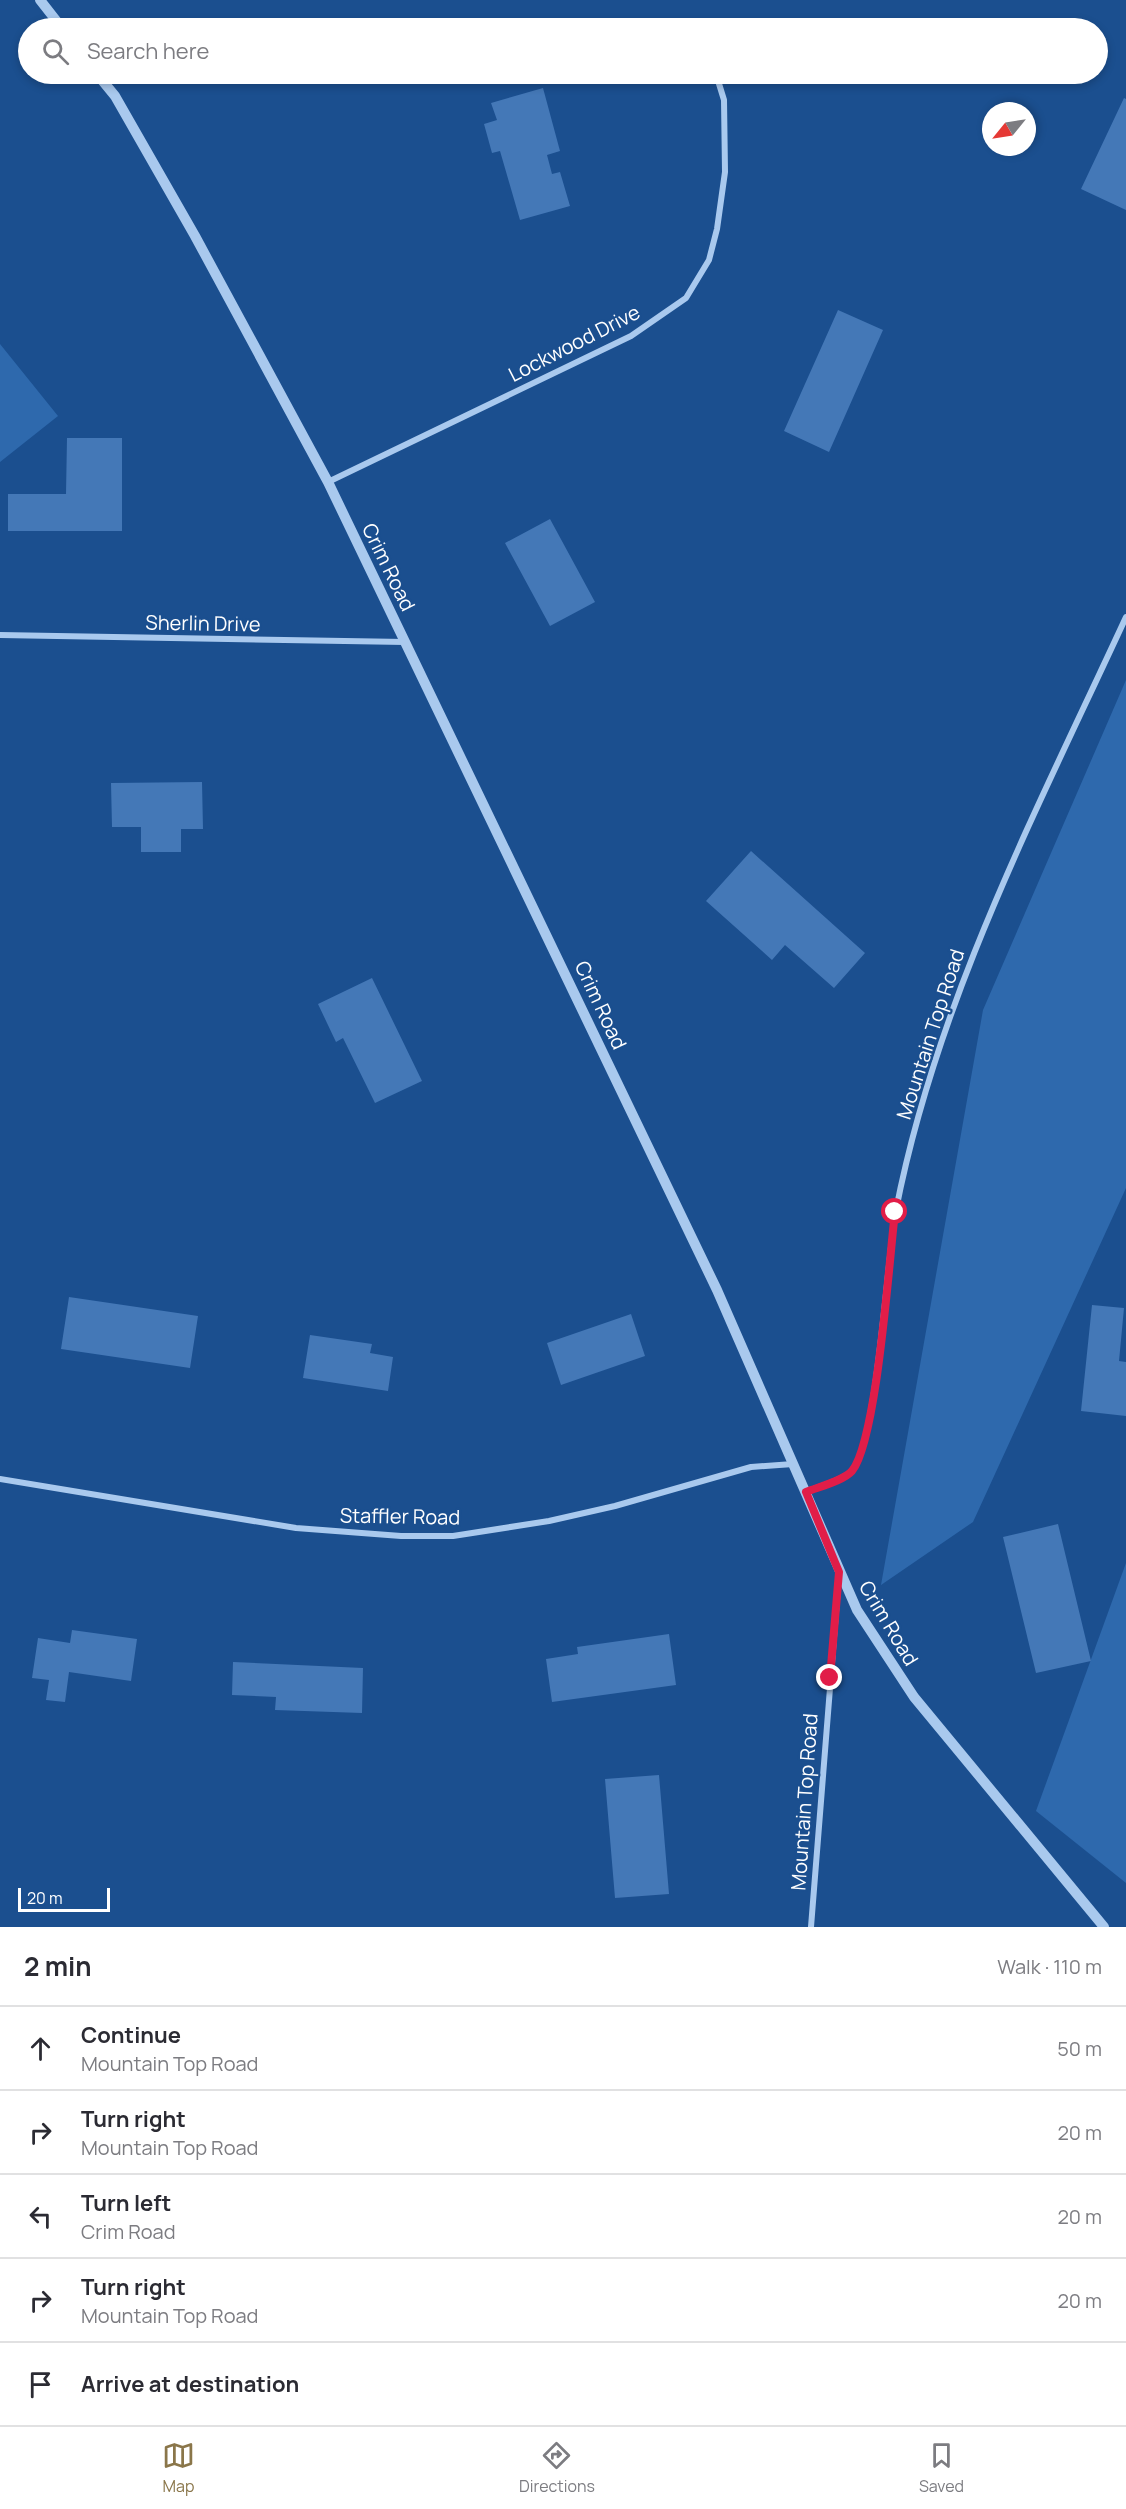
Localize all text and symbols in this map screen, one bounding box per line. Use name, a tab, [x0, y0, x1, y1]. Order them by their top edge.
search box	[18, 18, 1108, 84]
icon: search	[39, 35, 72, 68]
text: Search here	[87, 36, 209, 66]
north arrow	[982, 102, 1036, 156]
street label: Lockwood Drive	[504, 298, 644, 388]
street label: Crim Road	[356, 519, 422, 615]
street label: Sherlin Drive	[145, 608, 261, 638]
street label: Mountain Top Road	[890, 945, 970, 1123]
street label: Crim Road	[569, 956, 633, 1054]
route start	[881, 1198, 907, 1224]
street label: Staffler Road	[340, 1501, 460, 1531]
street label: Crim Road	[853, 1576, 925, 1670]
route end	[816, 1664, 842, 1690]
street label: Mountain Top Road	[784, 1713, 824, 1891]
scale bar	[18, 1885, 110, 1912]
text: 20 m	[27, 1887, 63, 1909]
text: 2 min	[24, 1948, 92, 1984]
text: Walk · 110 m	[997, 1953, 1102, 1980]
text: Continue	[81, 2020, 181, 2050]
icon: ahead	[24, 2032, 57, 2065]
text: 50 m	[1057, 2035, 1102, 2062]
text: Mountain Top Road	[81, 2050, 258, 2077]
text: Turn right	[81, 2104, 186, 2134]
icon: right	[24, 2116, 57, 2149]
text: 20 m	[1057, 2119, 1102, 2146]
text: Mountain Top Road	[81, 2134, 258, 2161]
text: Turn left	[81, 2188, 171, 2218]
icon: left	[24, 2200, 57, 2233]
text: 20 m	[1057, 2203, 1102, 2230]
text: Crim Road	[81, 2218, 176, 2245]
text: Turn right	[81, 2272, 186, 2302]
icon: right	[24, 2284, 57, 2317]
text: 20 m	[1057, 2287, 1102, 2314]
text: Mountain Top Road	[81, 2302, 258, 2329]
icon: arrive	[24, 2368, 57, 2401]
text: Arrive at destination	[81, 2369, 299, 2399]
tab: Map	[162, 2439, 195, 2497]
tab: Directions	[519, 2439, 595, 2497]
tab: Saved	[919, 2439, 964, 2497]

